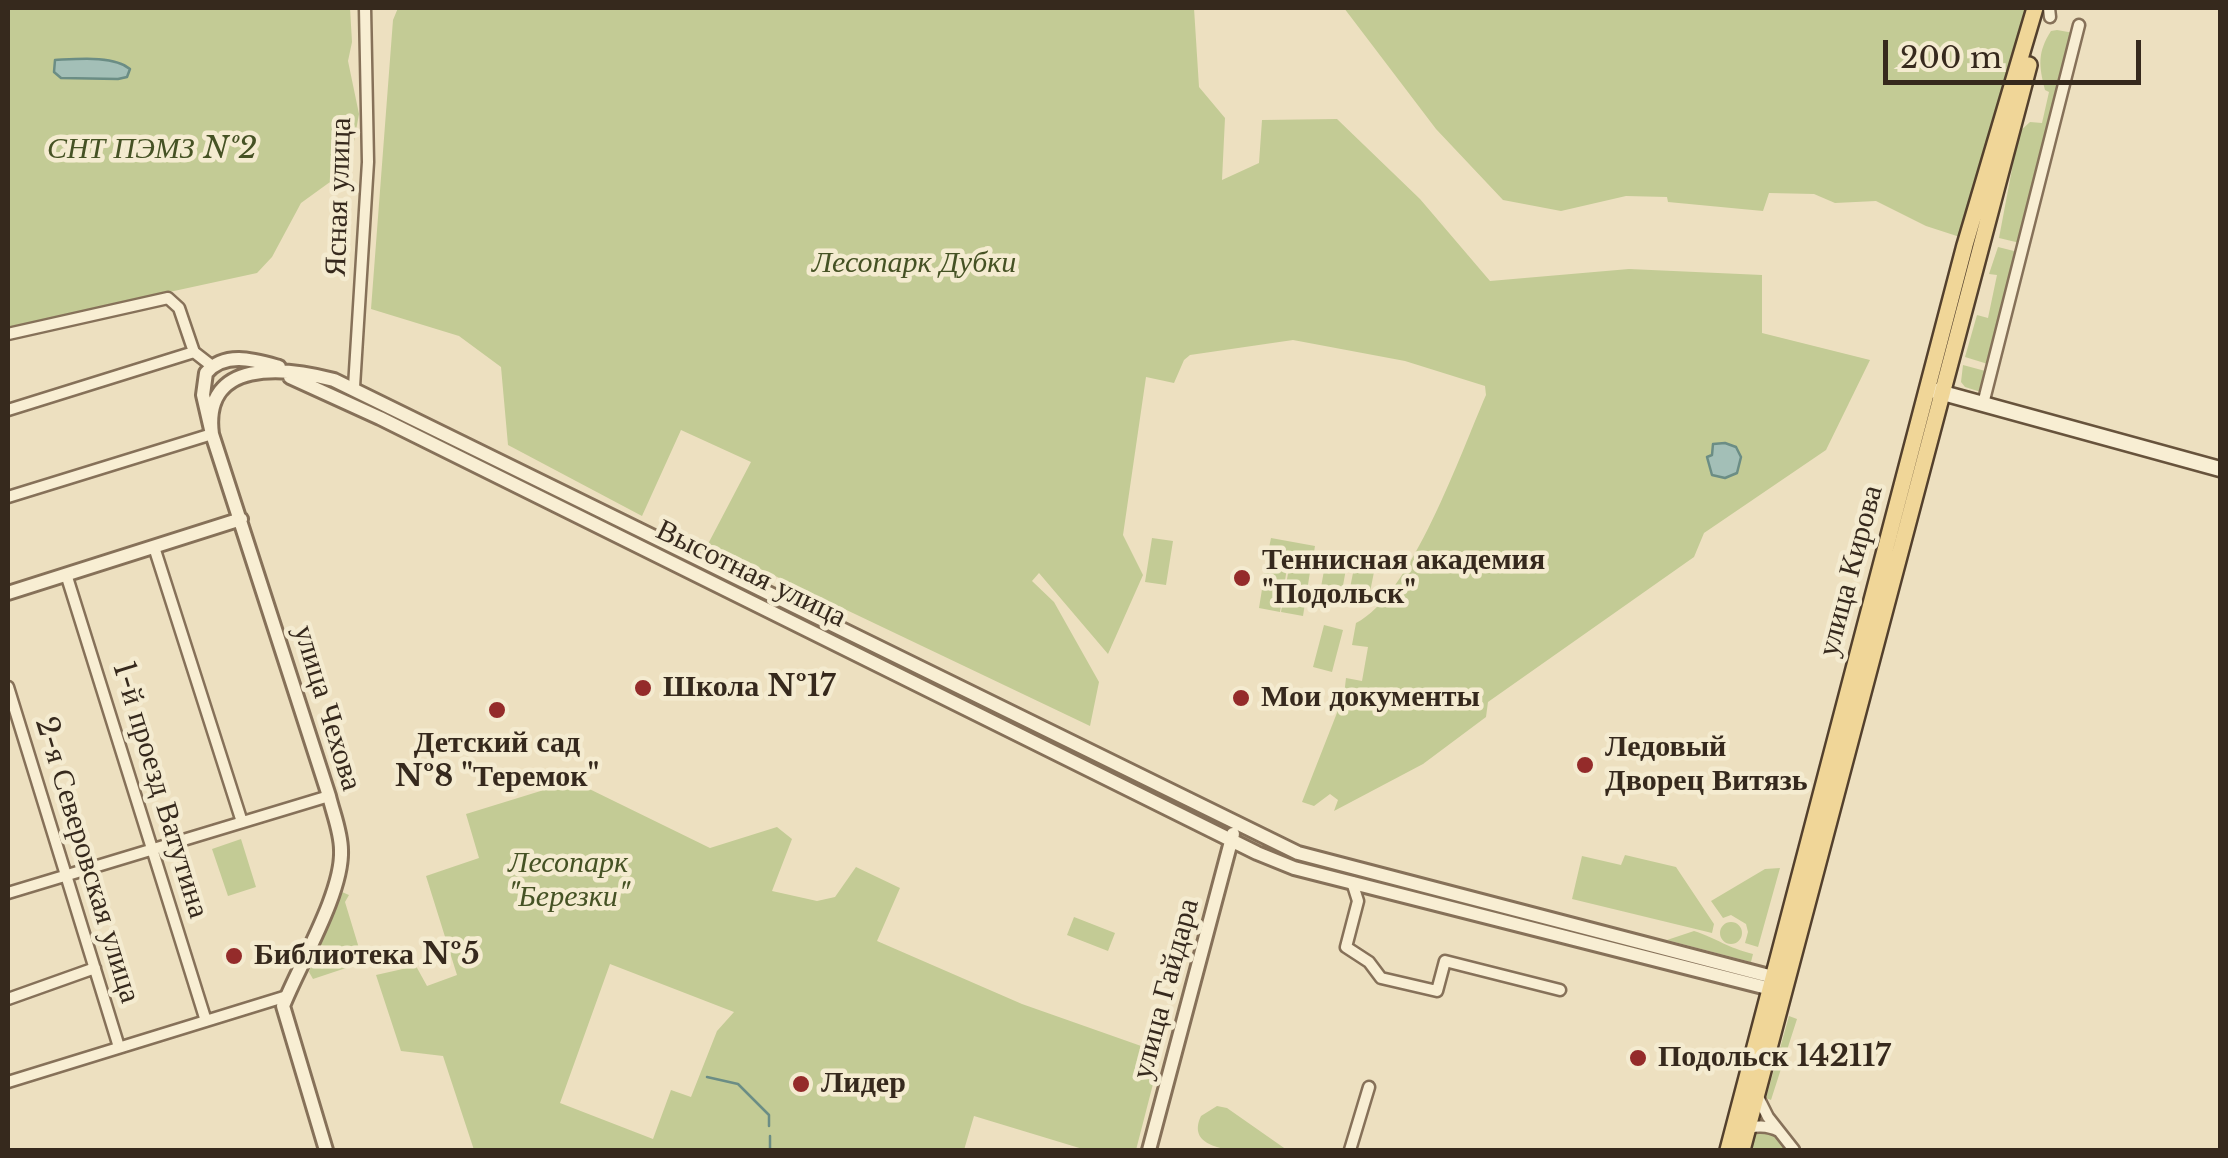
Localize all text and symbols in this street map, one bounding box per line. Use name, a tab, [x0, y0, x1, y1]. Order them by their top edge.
scale bar	[1888, 20, 2146, 82]
text: 200 m	[1900, 39, 2002, 76]
street label: Ясная улица	[318, 117, 360, 277]
park label: СНТ ПЭМЗ №2	[47, 132, 257, 168]
park label: Лесопарк Дубки	[812, 246, 1016, 282]
street label: улица Кирова	[1811, 481, 1891, 661]
street label: Высотная улица	[650, 512, 852, 636]
place label: Теннисная академия "Подольск"	[1262, 543, 1545, 614]
marker: Теннисная академия "Подольск"	[1231, 567, 1253, 589]
street label: улица Чехова	[285, 621, 369, 795]
street label: 1-й проезд Ватутина	[104, 658, 216, 922]
place label: Школа №17	[663, 670, 835, 706]
marker: Школа №17	[632, 677, 654, 699]
place label: Мои документы	[1261, 680, 1480, 716]
marker: Мои документы	[1230, 687, 1252, 709]
marker: Детский сад №8 "Теремок"	[486, 699, 508, 721]
street label: 2-я Северовская улица	[26, 713, 148, 1007]
place label: Детский сад №8 "Теремок"	[395, 726, 599, 796]
place label: Ледовый Дворец Витязь	[1605, 730, 1808, 800]
marker: Ледовый Дворец Витязь	[1574, 754, 1596, 776]
park label: Лесопарк "Березки"	[507, 846, 629, 916]
street label: улица Гайдара	[1125, 895, 1207, 1083]
place label: Библиотека №5	[254, 938, 479, 974]
marker: Библиотека №5	[223, 945, 245, 967]
place label: Подольск 142117	[1658, 1040, 1891, 1076]
marker: Подольск 142117	[1627, 1047, 1649, 1069]
place label: Лидер	[821, 1066, 906, 1102]
marker: Лидер	[790, 1073, 812, 1095]

